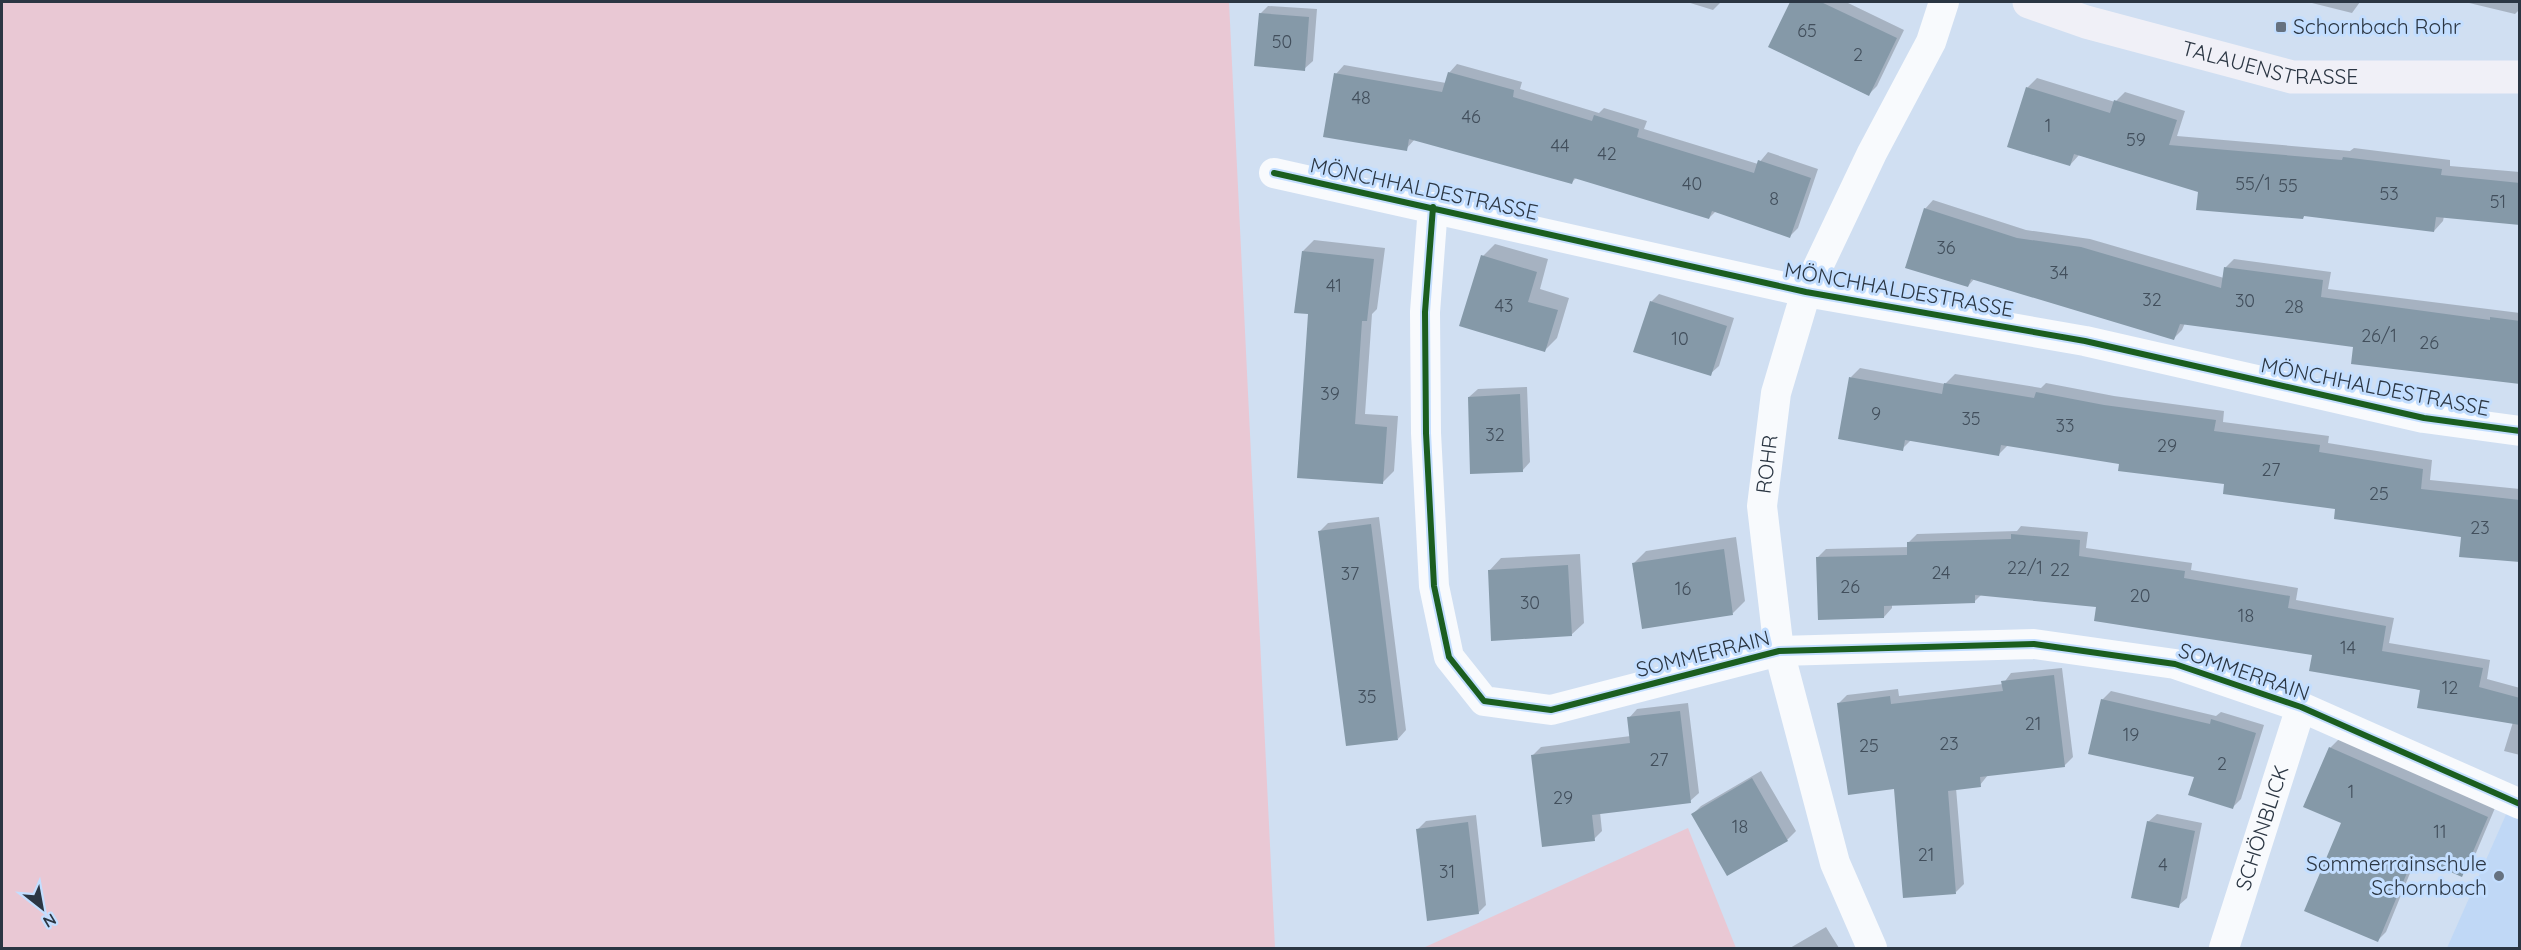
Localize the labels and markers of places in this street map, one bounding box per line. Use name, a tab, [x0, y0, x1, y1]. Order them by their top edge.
place label: Schornbach Rohr	[2293, 13, 2461, 39]
marker: Schornbach Rohr	[2274, 20, 2288, 34]
place label: Sommerrainschule Schornbach	[2306, 850, 2487, 900]
marker: Sommerrainschule Schornbach	[2492, 869, 2506, 883]

